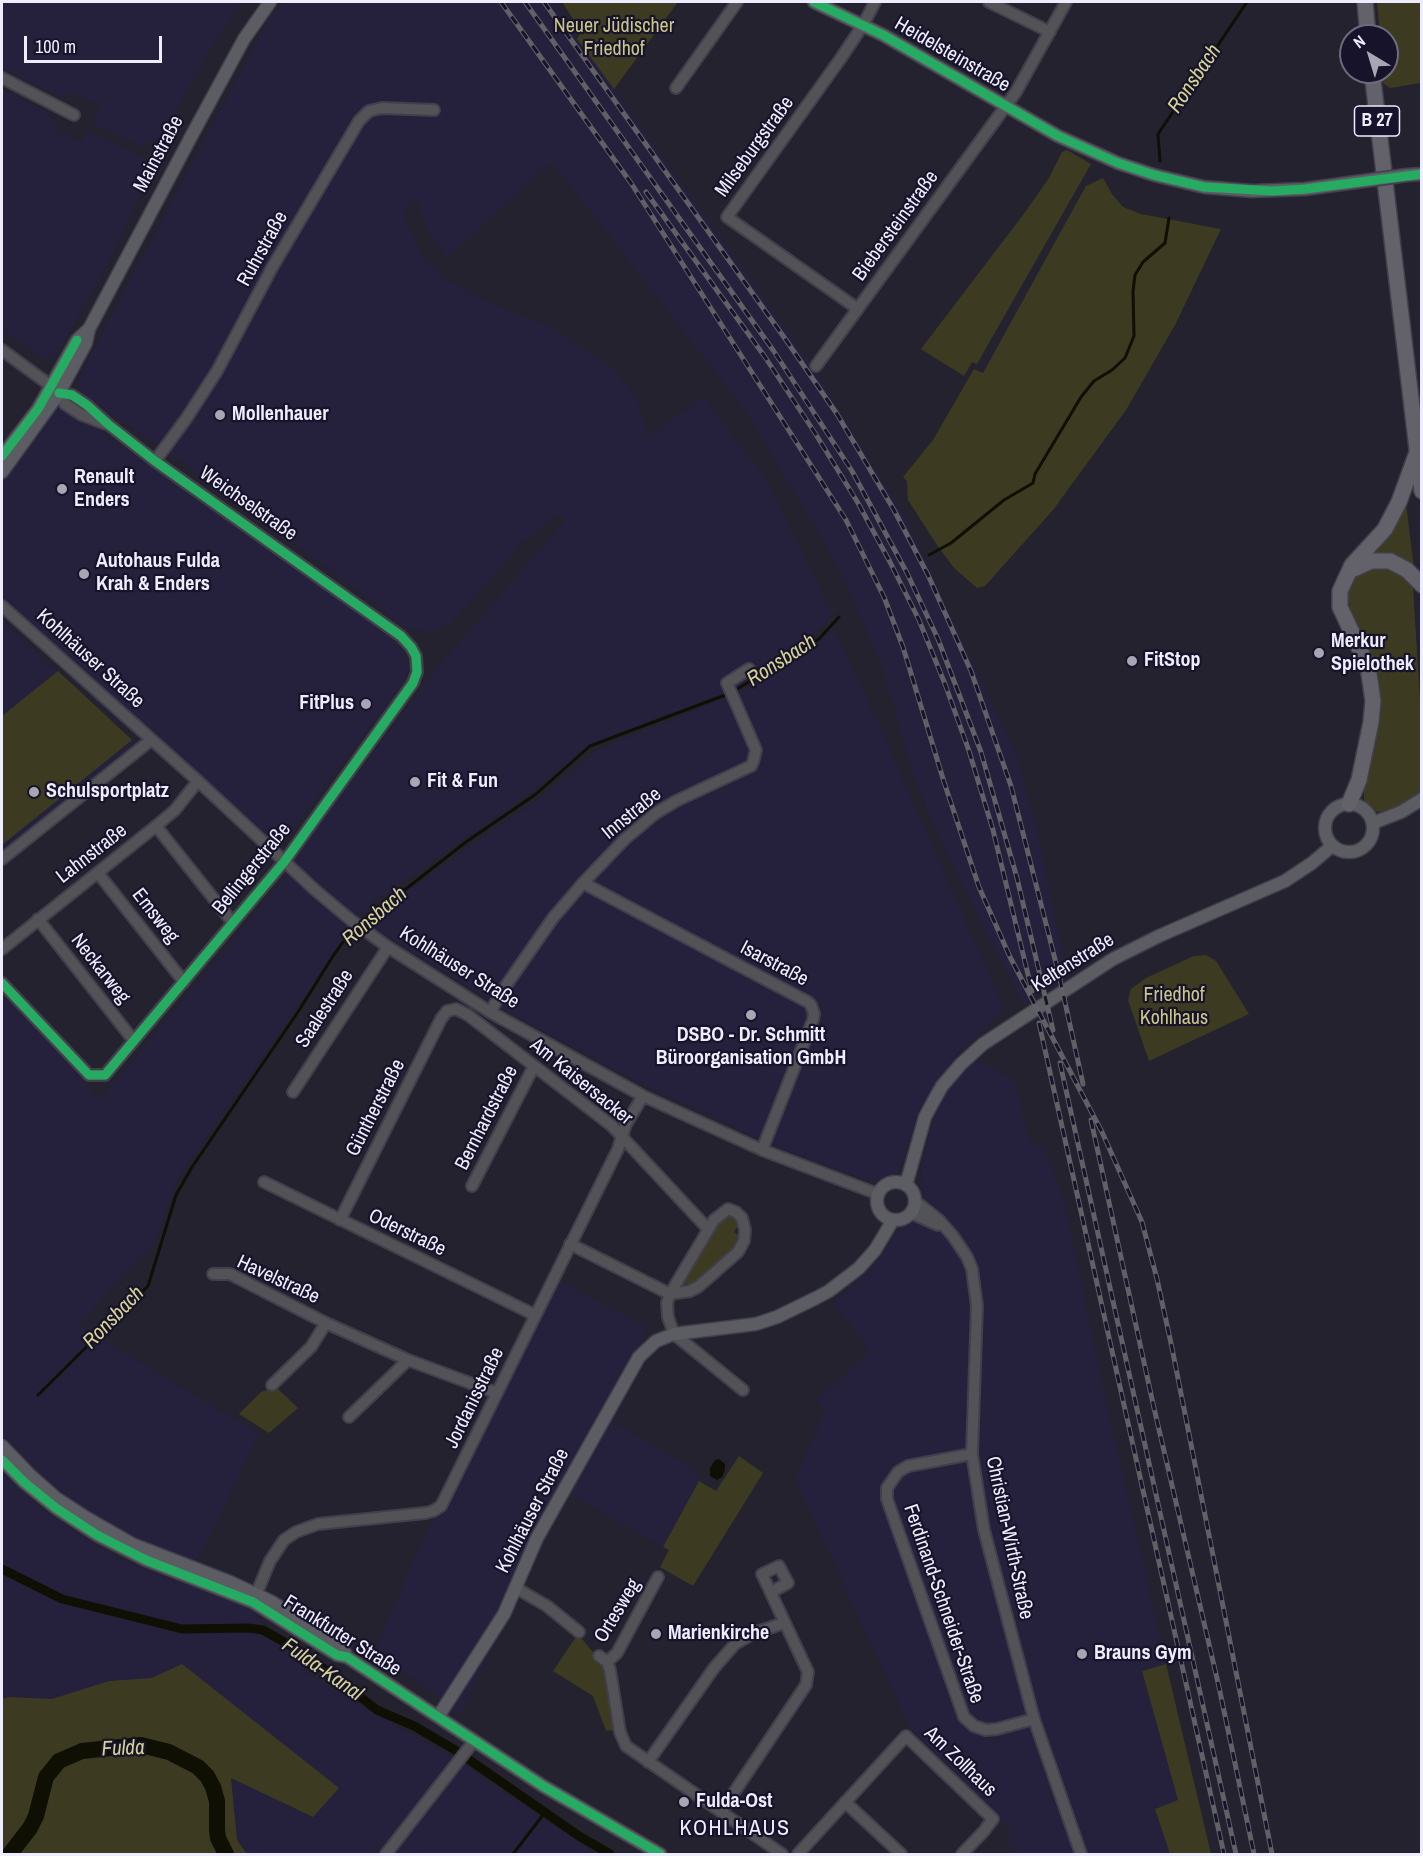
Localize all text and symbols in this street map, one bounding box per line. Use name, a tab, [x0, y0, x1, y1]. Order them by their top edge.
street label: Heidelsteinstraße	[890, 12, 1014, 98]
park label: Neuer Jüdischer Friedhof	[554, 15, 674, 62]
scale bar	[27, 24, 165, 62]
north arrow	[1339, 24, 1399, 84]
text: N	[1349, 30, 1370, 53]
text: 100 m	[35, 34, 76, 59]
water label: Ronsbach	[1163, 40, 1227, 118]
street label: Milseburgstraße	[710, 92, 800, 202]
road number: B 27	[1354, 106, 1400, 136]
street label: Mainstraße	[129, 112, 189, 196]
street label: Biebersteinstraße	[848, 166, 944, 286]
street label: Ruhrstraße	[233, 207, 293, 291]
place label: Mollenhauer	[232, 403, 329, 427]
marker: Mollenhauer	[213, 408, 227, 422]
street label: Weichselstraße	[195, 462, 301, 546]
place label: Renault Enders	[74, 466, 134, 513]
marker: Renault Enders	[55, 482, 69, 496]
place label: Autohaus Fulda Krah & Enders	[96, 550, 220, 597]
marker: Autohaus Fulda Krah & Enders	[77, 567, 91, 581]
street label: Kohlhäuser Straße	[31, 604, 149, 714]
water label: Ronsbach	[743, 629, 821, 693]
place label: Merkur Spielothek	[1331, 630, 1414, 677]
marker: Merkur Spielothek	[1312, 646, 1326, 660]
place label: FitStop	[1144, 649, 1200, 673]
marker: FitStop	[1125, 654, 1139, 668]
place label: FitPlus	[299, 692, 354, 716]
marker: FitPlus	[359, 697, 373, 711]
place label: Fit & Fun	[427, 770, 498, 794]
marker: Fit & Fun	[408, 775, 422, 789]
place label: Schulsportplatz	[46, 780, 169, 804]
street label: Innstraße	[598, 783, 666, 845]
marker: Schulsportplatz	[27, 785, 41, 799]
street label: Bellingerstraße	[208, 818, 296, 920]
street label: Lahnstraße	[52, 819, 132, 889]
water label: Ronsbach	[337, 882, 413, 952]
street label: Emsweg	[126, 884, 184, 948]
street label: Kohlhäuser Straße	[395, 922, 523, 1014]
street label: Keltenstraße	[1027, 928, 1119, 998]
street label: Neckarweg	[65, 929, 135, 1009]
street label: Isarstraße	[736, 936, 812, 992]
street label: Saalestraße	[291, 965, 359, 1053]
park label: Friedhof Kohlhaus	[1140, 984, 1208, 1031]
marker: DSBO - Dr. Schmitt Büroorganisation GmbH	[744, 1008, 758, 1022]
place label: DSBO - Dr. Schmitt Büroorganisation GmbH	[656, 1024, 846, 1071]
street label: Am Kaisersacker	[525, 1033, 637, 1131]
street label: Güntherstraße	[341, 1055, 411, 1161]
street label: Bernhardstraße	[450, 1062, 524, 1174]
street label: Oderstraße	[364, 1204, 450, 1262]
street label: Havelstraße	[233, 1250, 323, 1310]
water label: Ronsbach	[78, 1281, 150, 1355]
street label: Jordanisstraße	[440, 1344, 510, 1452]
street label: Kohlhäuser Straße	[491, 1445, 575, 1577]
street label: Christian-Wirth-Straße	[980, 1454, 1038, 1622]
street label: Ferdinand-Schneider-Straße	[898, 1501, 988, 1707]
street label: Ortesweg	[590, 1575, 646, 1647]
street label: Frankfurter Straße	[279, 1590, 405, 1682]
place label: Marienkirche	[668, 1622, 769, 1646]
marker: Marienkirche	[649, 1627, 663, 1641]
water label: Fulda-Kanal	[277, 1633, 367, 1707]
place label: Brauns Gym	[1094, 1642, 1192, 1666]
marker: Brauns Gym	[1075, 1647, 1089, 1661]
street label: Am Zollhaus	[919, 1722, 1001, 1802]
water label: Fulda	[101, 1736, 145, 1762]
place label: Fulda-Ost	[696, 1790, 773, 1814]
marker: Fulda-Ost	[677, 1795, 691, 1809]
district label: KOHLHAUS	[679, 1816, 791, 1842]

